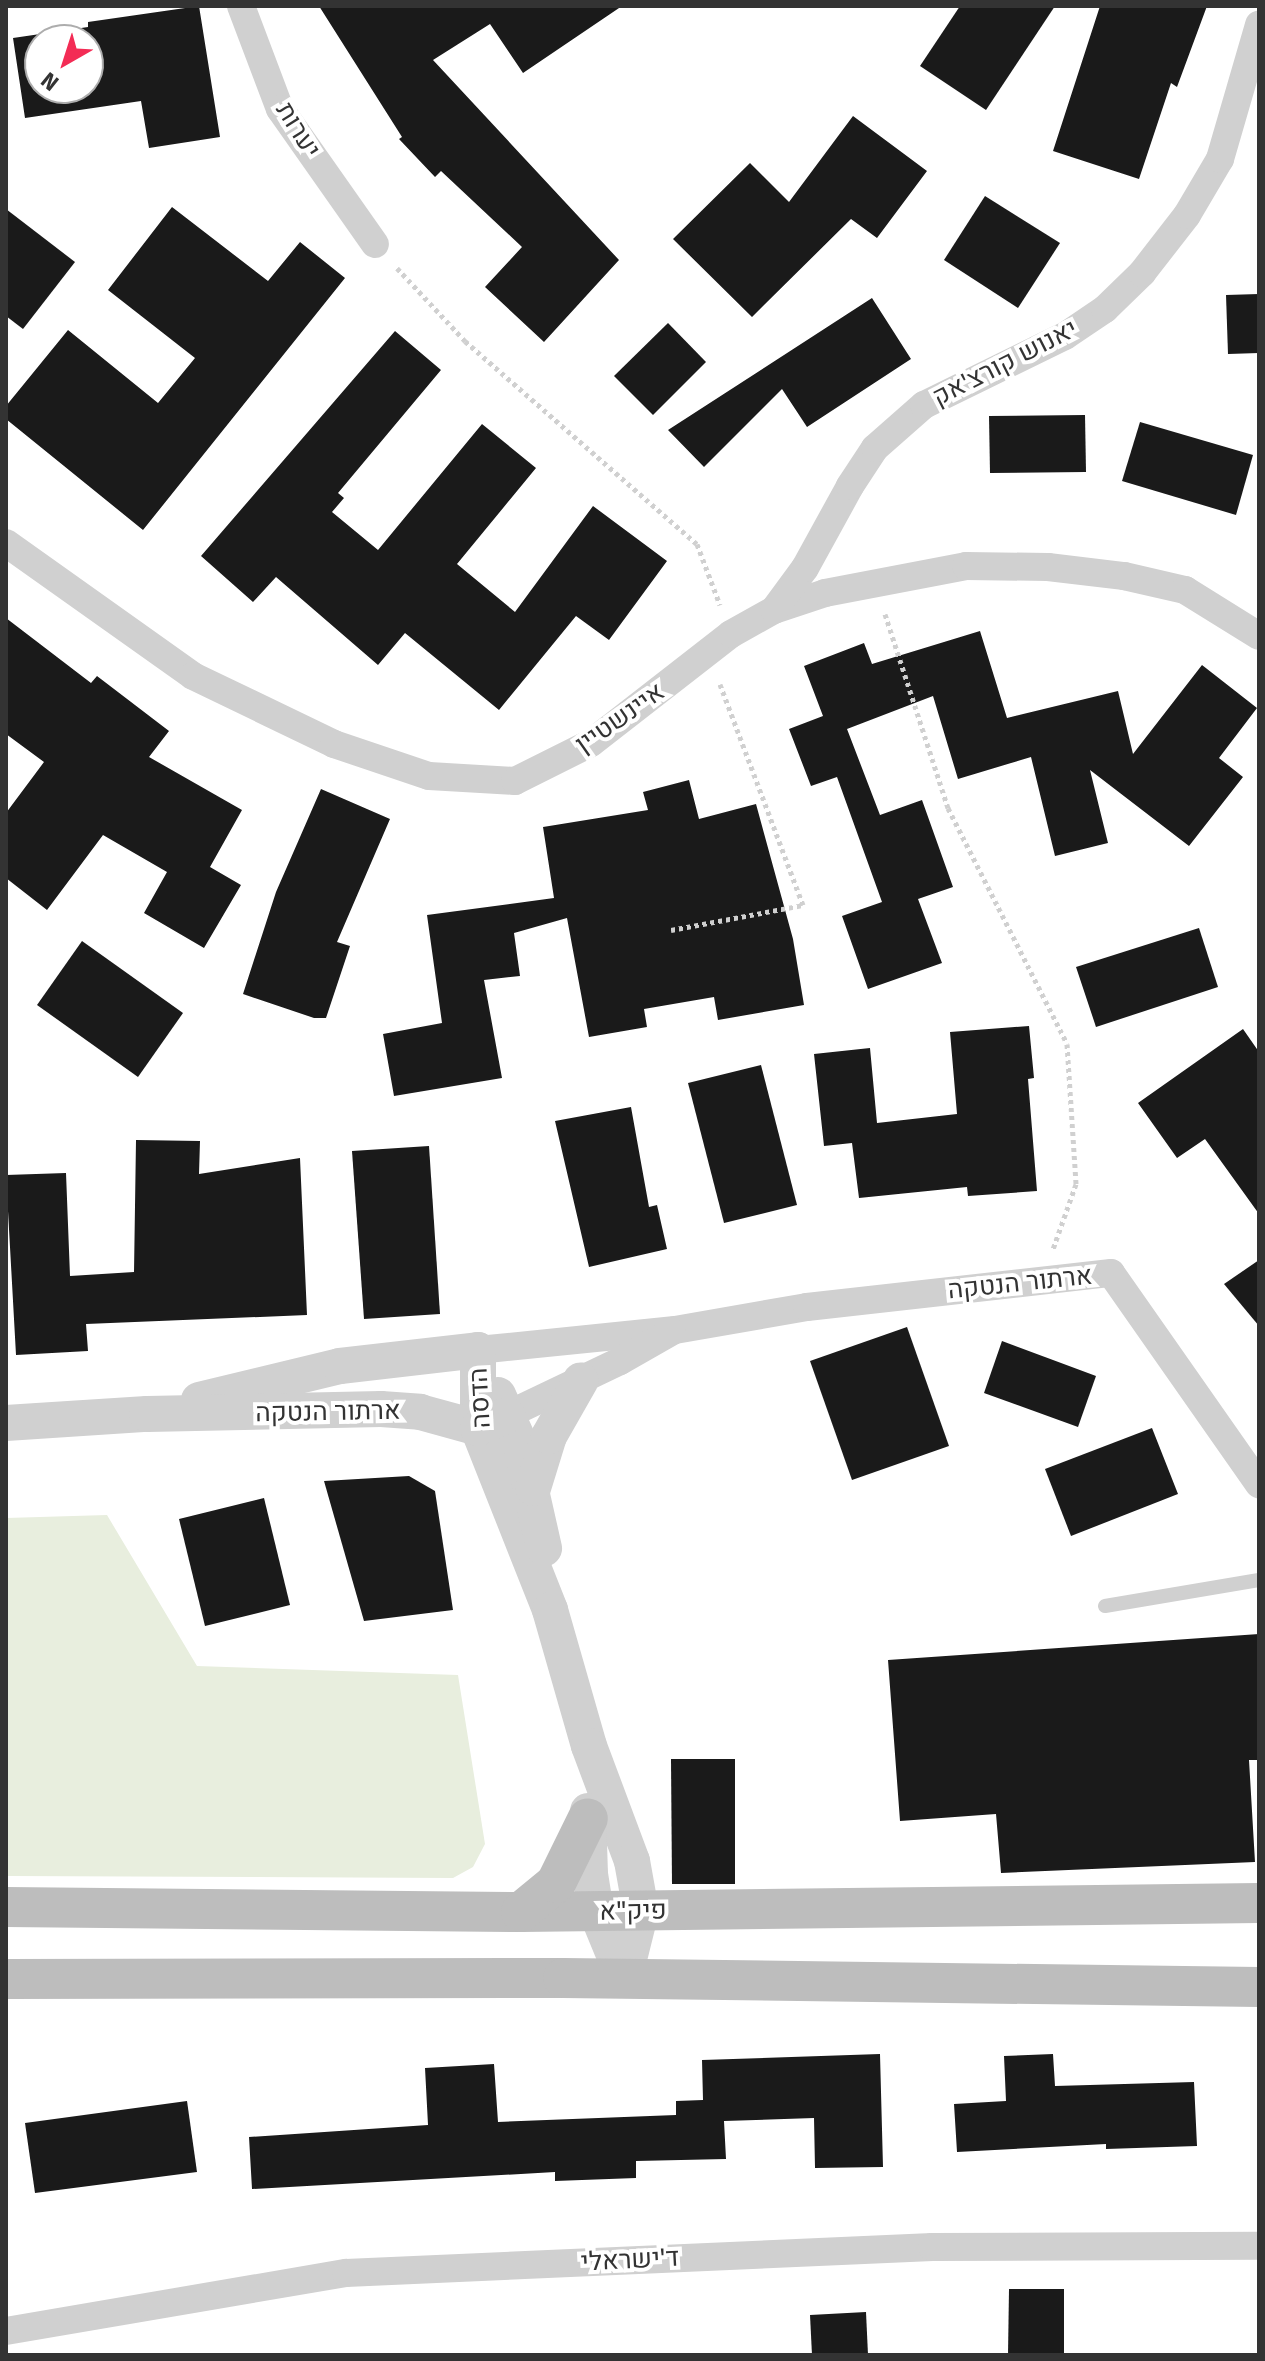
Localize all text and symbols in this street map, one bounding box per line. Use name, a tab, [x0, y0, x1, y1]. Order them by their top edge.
north arrow	[24, 24, 104, 104]
text: N	[36, 66, 64, 97]
street label: יערות	[269, 96, 327, 164]
street label: יאנוש קורצ'אק	[927, 313, 1083, 413]
street label: איינשטיין	[569, 676, 671, 760]
street label: ארתור הנטקה	[946, 1260, 1094, 1306]
street label: הדסה	[463, 1367, 497, 1429]
street label: ארתור הנטקה	[255, 1395, 401, 1429]
street label: פיק"א	[599, 1895, 667, 1927]
street label: ד'ישראלי	[580, 2242, 680, 2278]

